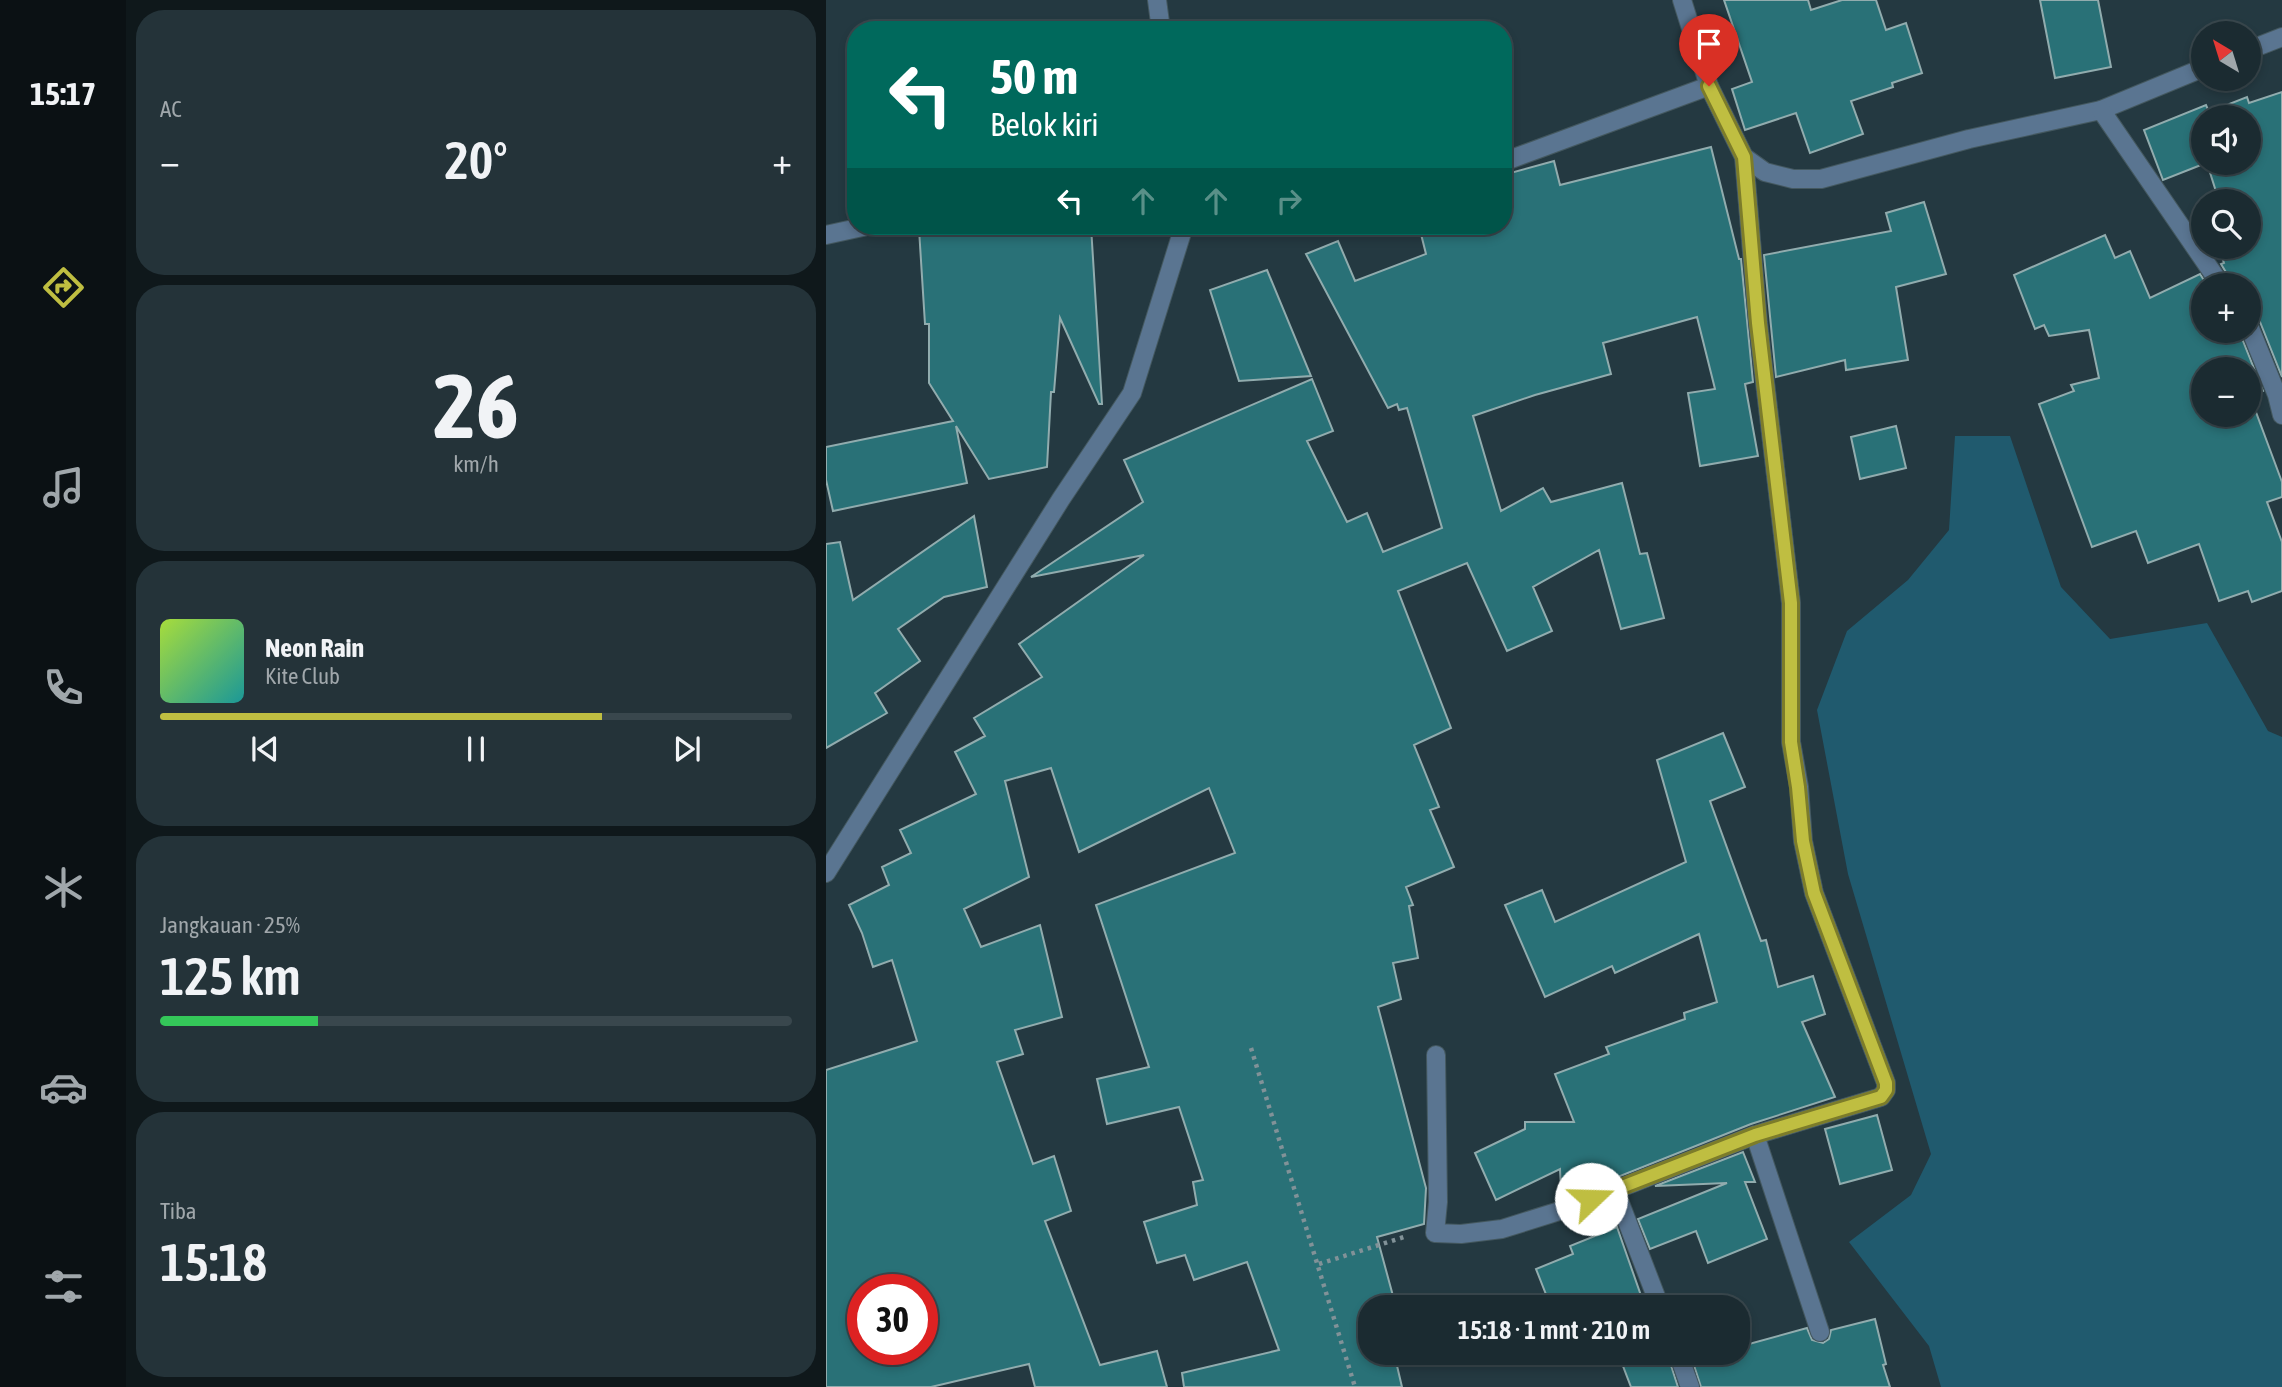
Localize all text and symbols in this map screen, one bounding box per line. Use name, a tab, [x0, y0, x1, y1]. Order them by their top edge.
pin	[1679, 14, 1739, 86]
north arrow	[2191, 21, 2261, 91]
map controls	[2191, 21, 2261, 427]
icon: arrive	[1690, 25, 1728, 63]
text: 50 m	[990, 48, 1078, 104]
icon: left	[875, 49, 966, 140]
text: 15:17	[30, 75, 96, 112]
text: AC	[160, 96, 182, 122]
button: sound	[2191, 105, 2261, 175]
text: Belok kiri	[990, 106, 1099, 143]
text: 20°	[444, 130, 508, 190]
text: −	[160, 139, 180, 182]
text: +	[772, 139, 792, 182]
icon: left	[1051, 182, 1089, 220]
icon: ahead	[1124, 182, 1162, 220]
icon: ahead	[1197, 182, 1235, 220]
icon: right	[1270, 182, 1308, 220]
button: search	[2191, 189, 2261, 259]
icon: directions	[39, 263, 88, 312]
button: +	[2191, 273, 2261, 343]
text: 26	[433, 353, 519, 457]
button: −	[2191, 357, 2261, 427]
text: km/h	[453, 451, 499, 477]
icon: music	[39, 463, 88, 512]
text: Neon Rain	[265, 633, 364, 663]
icon: phone	[39, 663, 88, 712]
text: Kite Club	[265, 663, 340, 689]
icon: previous	[246, 730, 284, 768]
icon: pause	[457, 730, 495, 768]
icon: next	[668, 730, 706, 768]
icon: climate	[39, 863, 88, 912]
text: Jangkauan · 25%	[160, 912, 300, 938]
text: 125 km	[160, 946, 301, 1006]
icon: car	[39, 1063, 88, 1112]
position arrow	[1554, 1162, 1628, 1236]
text: Tiba	[160, 1198, 197, 1224]
text: 15:18	[160, 1232, 267, 1292]
icon: filters	[39, 1262, 88, 1311]
speed limit sign: 30	[847, 1274, 938, 1365]
text: 15:18 · 1 mnt · 210 m	[1458, 1315, 1650, 1345]

